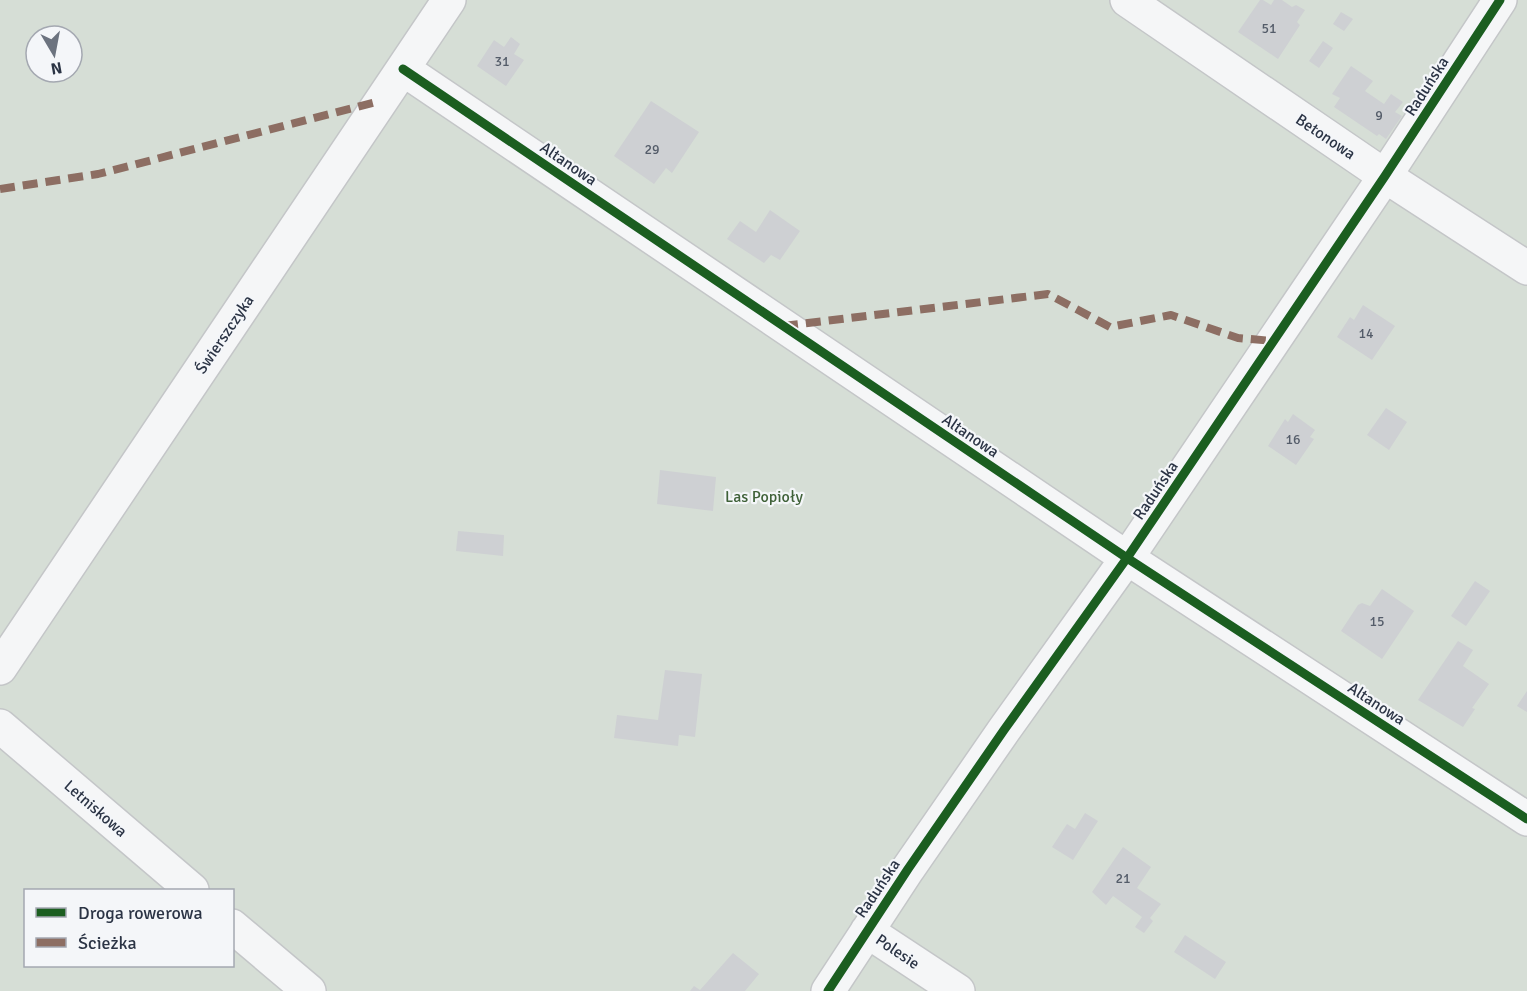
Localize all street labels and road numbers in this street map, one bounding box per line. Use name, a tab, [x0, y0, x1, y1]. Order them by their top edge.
street label: Raduńska	[1400, 53, 1453, 120]
street label: Betonowa	[1292, 110, 1359, 164]
street label: Altanowa	[536, 138, 601, 190]
street label: Świerszczyka	[191, 291, 259, 378]
street label: Altanowa	[938, 410, 1003, 462]
street label: Raduńska	[1129, 457, 1183, 524]
street label: Altanowa	[1344, 678, 1409, 730]
street label: Letniskowa	[60, 776, 131, 842]
street label: Raduńska	[851, 855, 905, 922]
street label: Polesie	[872, 930, 923, 974]

